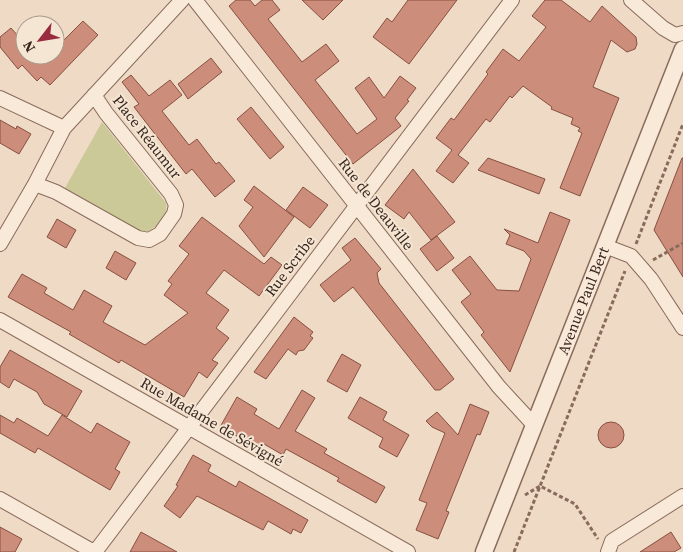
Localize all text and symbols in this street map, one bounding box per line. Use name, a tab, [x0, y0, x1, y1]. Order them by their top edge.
north arrow	[15, 15, 65, 65]
text: N	[18, 37, 40, 56]
street label: Place Réaumur	[108, 90, 187, 184]
street label: Rue de Deauville	[334, 153, 419, 255]
street label: Rue Scribe	[260, 231, 320, 301]
street label: Avenue Paul Bert	[552, 243, 614, 358]
street label: Rue Madame de Sévigné	[137, 372, 288, 471]

